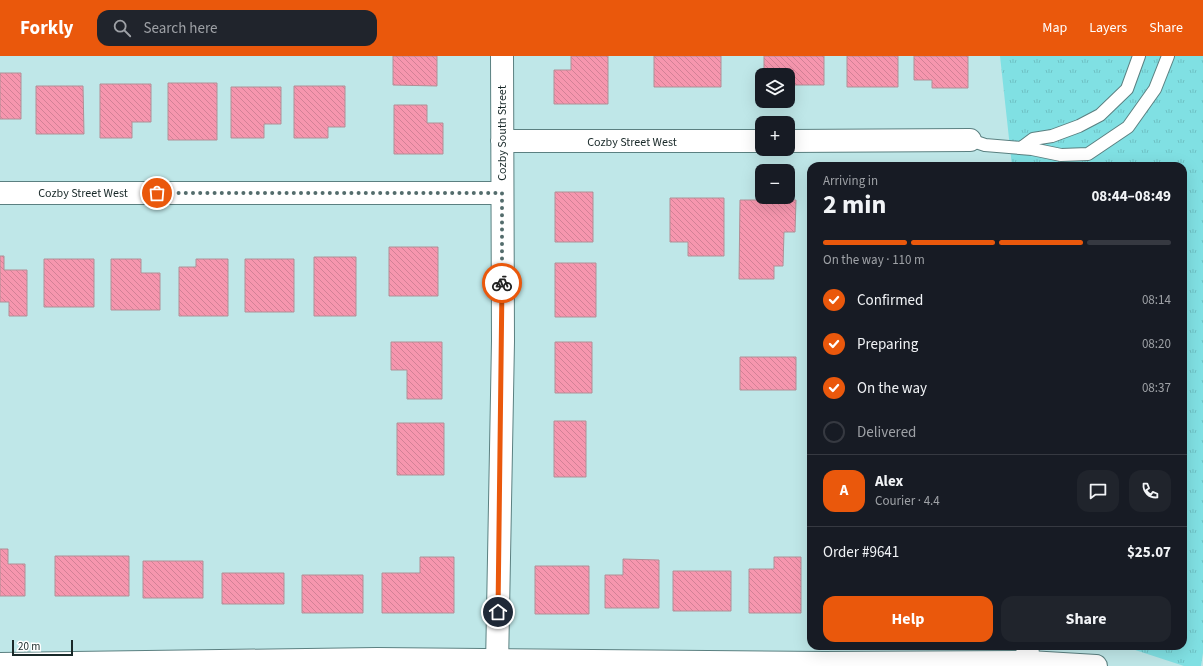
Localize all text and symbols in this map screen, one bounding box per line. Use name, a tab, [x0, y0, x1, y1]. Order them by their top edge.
search box	[97, 10, 377, 46]
text: Forkly	[20, 15, 73, 42]
icon: search	[111, 17, 133, 39]
text: Search here	[143, 18, 217, 39]
text: Map	[1042, 18, 1067, 38]
text: Layers	[1089, 18, 1127, 38]
text: Share	[1149, 18, 1183, 38]
map controls	[755, 68, 795, 204]
button: layers	[755, 68, 795, 108]
street label: Cozby South Street	[494, 85, 511, 181]
button: +	[755, 116, 795, 156]
street label: Cozby Street West	[587, 134, 677, 151]
button: −	[755, 164, 795, 204]
text: Arriving in	[823, 172, 878, 190]
pin	[140, 176, 174, 210]
icon: bag	[146, 182, 168, 204]
street label: Cozby Street West	[38, 185, 128, 202]
text: 2 min	[823, 186, 886, 223]
text: 08:44–08:49	[1091, 186, 1171, 207]
text: On the way · 110 m	[823, 251, 925, 269]
courier	[482, 263, 522, 303]
icon: bike	[491, 272, 513, 294]
icon: check	[823, 289, 845, 311]
text: Confirmed	[857, 290, 923, 311]
text: 08:14	[1142, 291, 1171, 309]
icon: check	[823, 333, 845, 355]
text: Preparing	[857, 334, 918, 355]
text: 08:20	[1142, 335, 1171, 353]
icon: check	[823, 377, 845, 399]
text: On the way	[857, 378, 927, 399]
text: 08:37	[1142, 379, 1171, 397]
text: Delivered	[857, 422, 916, 443]
button: chat	[1077, 470, 1119, 512]
button: phone	[1129, 470, 1171, 512]
text: Alex	[875, 471, 903, 492]
text: A	[840, 480, 848, 501]
text: Courier · 4.4	[875, 492, 940, 510]
text: Order #9641	[823, 542, 899, 563]
text: $25.07	[1127, 542, 1171, 563]
pin	[481, 595, 515, 629]
button: Help	[823, 596, 993, 642]
button: Share	[1001, 596, 1171, 642]
icon: home	[487, 601, 509, 623]
scale bar	[12, 638, 73, 657]
text: 20 m	[18, 639, 40, 654]

